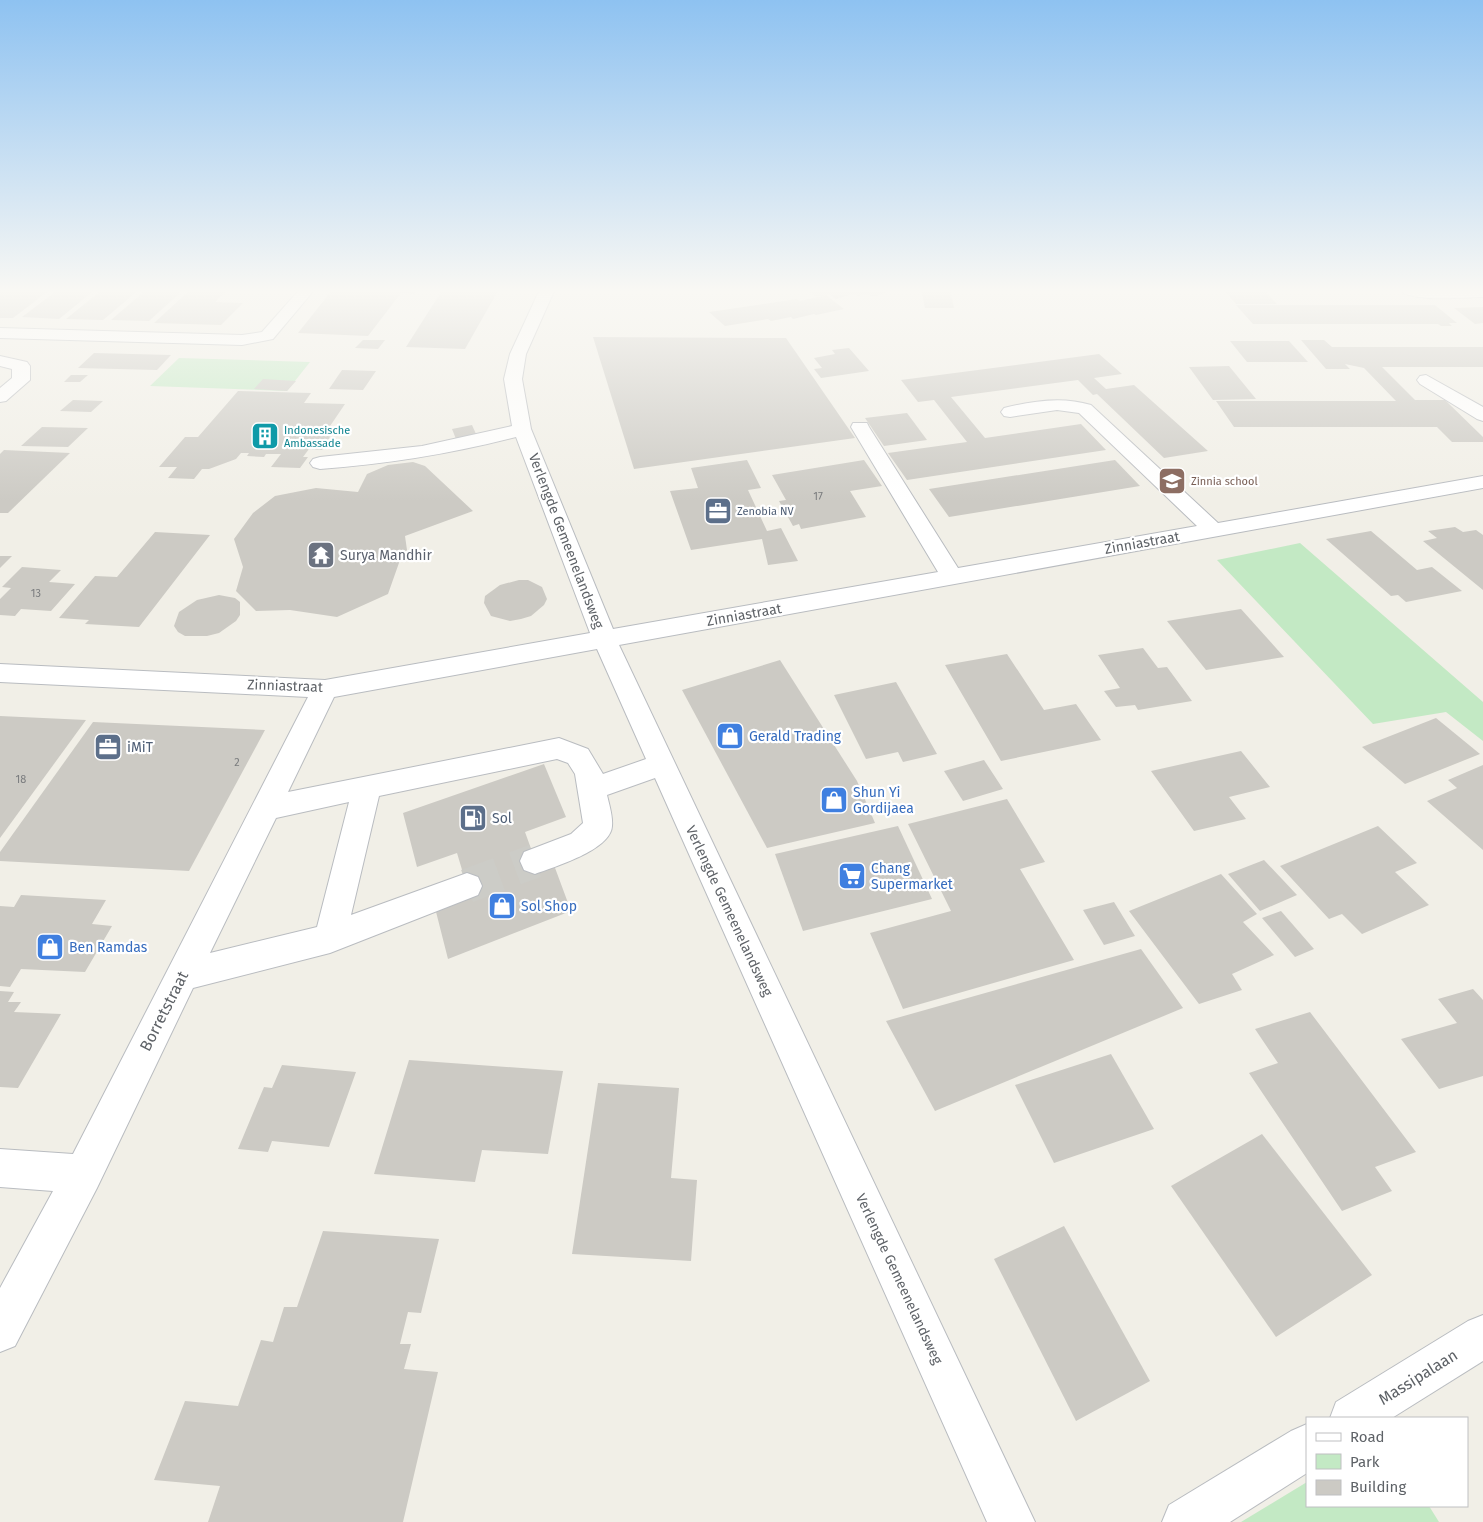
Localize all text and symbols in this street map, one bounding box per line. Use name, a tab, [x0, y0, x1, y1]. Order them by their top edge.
building icon: Indonesische Ambassade	[250, 421, 280, 451]
place label: Indonesische Ambassade	[284, 424, 350, 450]
street label: Verlengde Gemeenelandsweg	[525, 451, 608, 632]
school or university icon: Zinnia school	[1157, 466, 1187, 496]
place label: Zinnia school	[1191, 475, 1258, 488]
house number: 17	[813, 490, 823, 503]
office icon: Zenobia NV	[703, 496, 733, 526]
place label: Zenobia NV	[737, 505, 794, 518]
street label: Zinniastraat	[1103, 528, 1182, 558]
temple icon: Surya Mandhir	[306, 540, 336, 570]
place label: Surya Mandhir	[340, 547, 432, 564]
house number: 13	[31, 587, 41, 600]
street label: Zinniastraat	[705, 600, 784, 630]
street label: Zinniastraat	[247, 676, 324, 696]
shop icon: Gerald Trading	[715, 721, 745, 751]
place label: Gerald Trading	[749, 728, 842, 745]
office icon: iMiT	[93, 732, 123, 762]
place label: iMiT	[127, 739, 154, 756]
house number: 2	[234, 756, 240, 769]
house number: 18	[16, 773, 26, 786]
place label: Shun Yi Gordijaea	[853, 784, 914, 817]
shop icon: Shun Yi Gordijaea	[819, 785, 849, 815]
fuel station icon: Sol	[458, 803, 488, 833]
place label: Sol	[492, 810, 512, 827]
street label: Verlengde Gemeenelandsweg	[682, 823, 776, 1000]
place label: Chang Supermarket	[871, 860, 954, 893]
supermarket icon: Chang Supermarket	[837, 861, 867, 891]
shop icon: Sol Shop	[487, 891, 517, 921]
place label: Sol Shop	[521, 898, 577, 915]
shop icon: Ben Ramdas	[35, 932, 65, 962]
place label: Ben Ramdas	[69, 939, 148, 956]
street label: Borretstraat	[136, 968, 192, 1054]
street label: Verlengde Gemeenelandsweg	[852, 1191, 946, 1368]
street label: Massipalaan	[1375, 1345, 1461, 1409]
legend	[1306, 1417, 1468, 1507]
text: Road	[1350, 1428, 1385, 1446]
text: Park	[1350, 1453, 1380, 1471]
text: Building	[1350, 1478, 1406, 1496]

